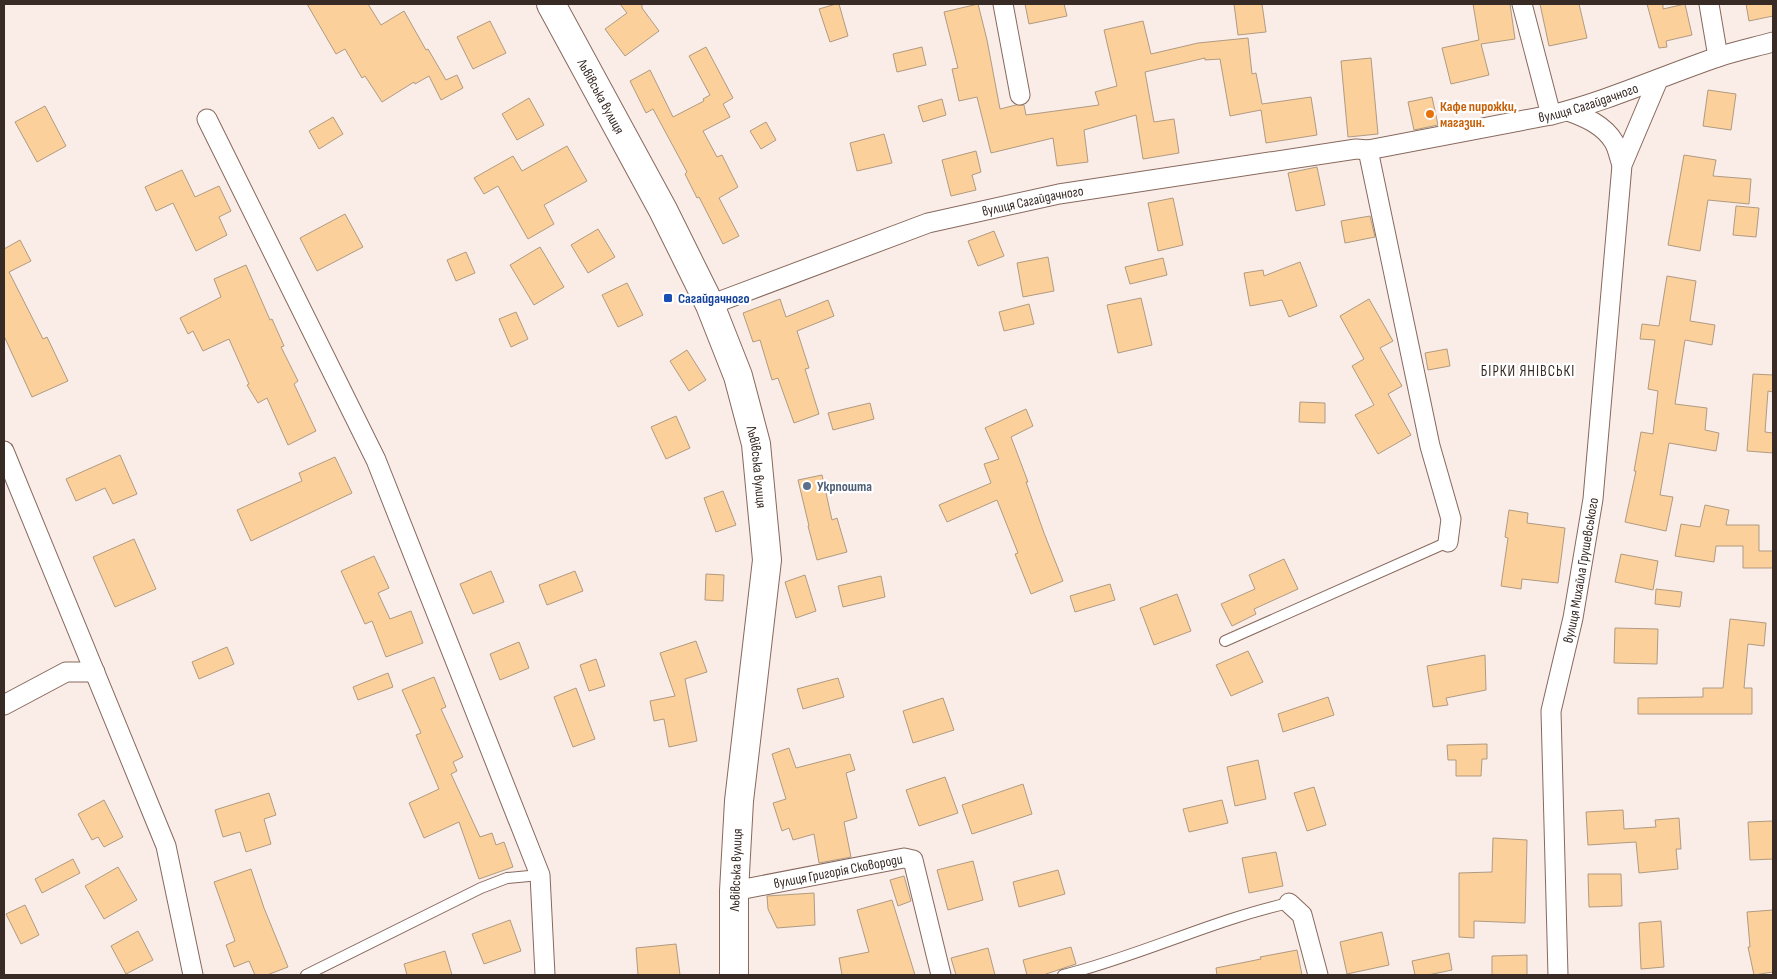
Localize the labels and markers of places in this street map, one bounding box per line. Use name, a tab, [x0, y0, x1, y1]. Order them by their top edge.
place label: Кафе пирожки, магазин.	[1440, 98, 1517, 131]
marker: Кафе пирожки, магазин.	[1424, 108, 1436, 120]
place label: Сагайдачного	[678, 290, 750, 307]
marker: Сагайдачного	[662, 292, 674, 304]
place label: Укрпошта	[817, 478, 872, 495]
marker: Укрпошта	[801, 480, 813, 492]

